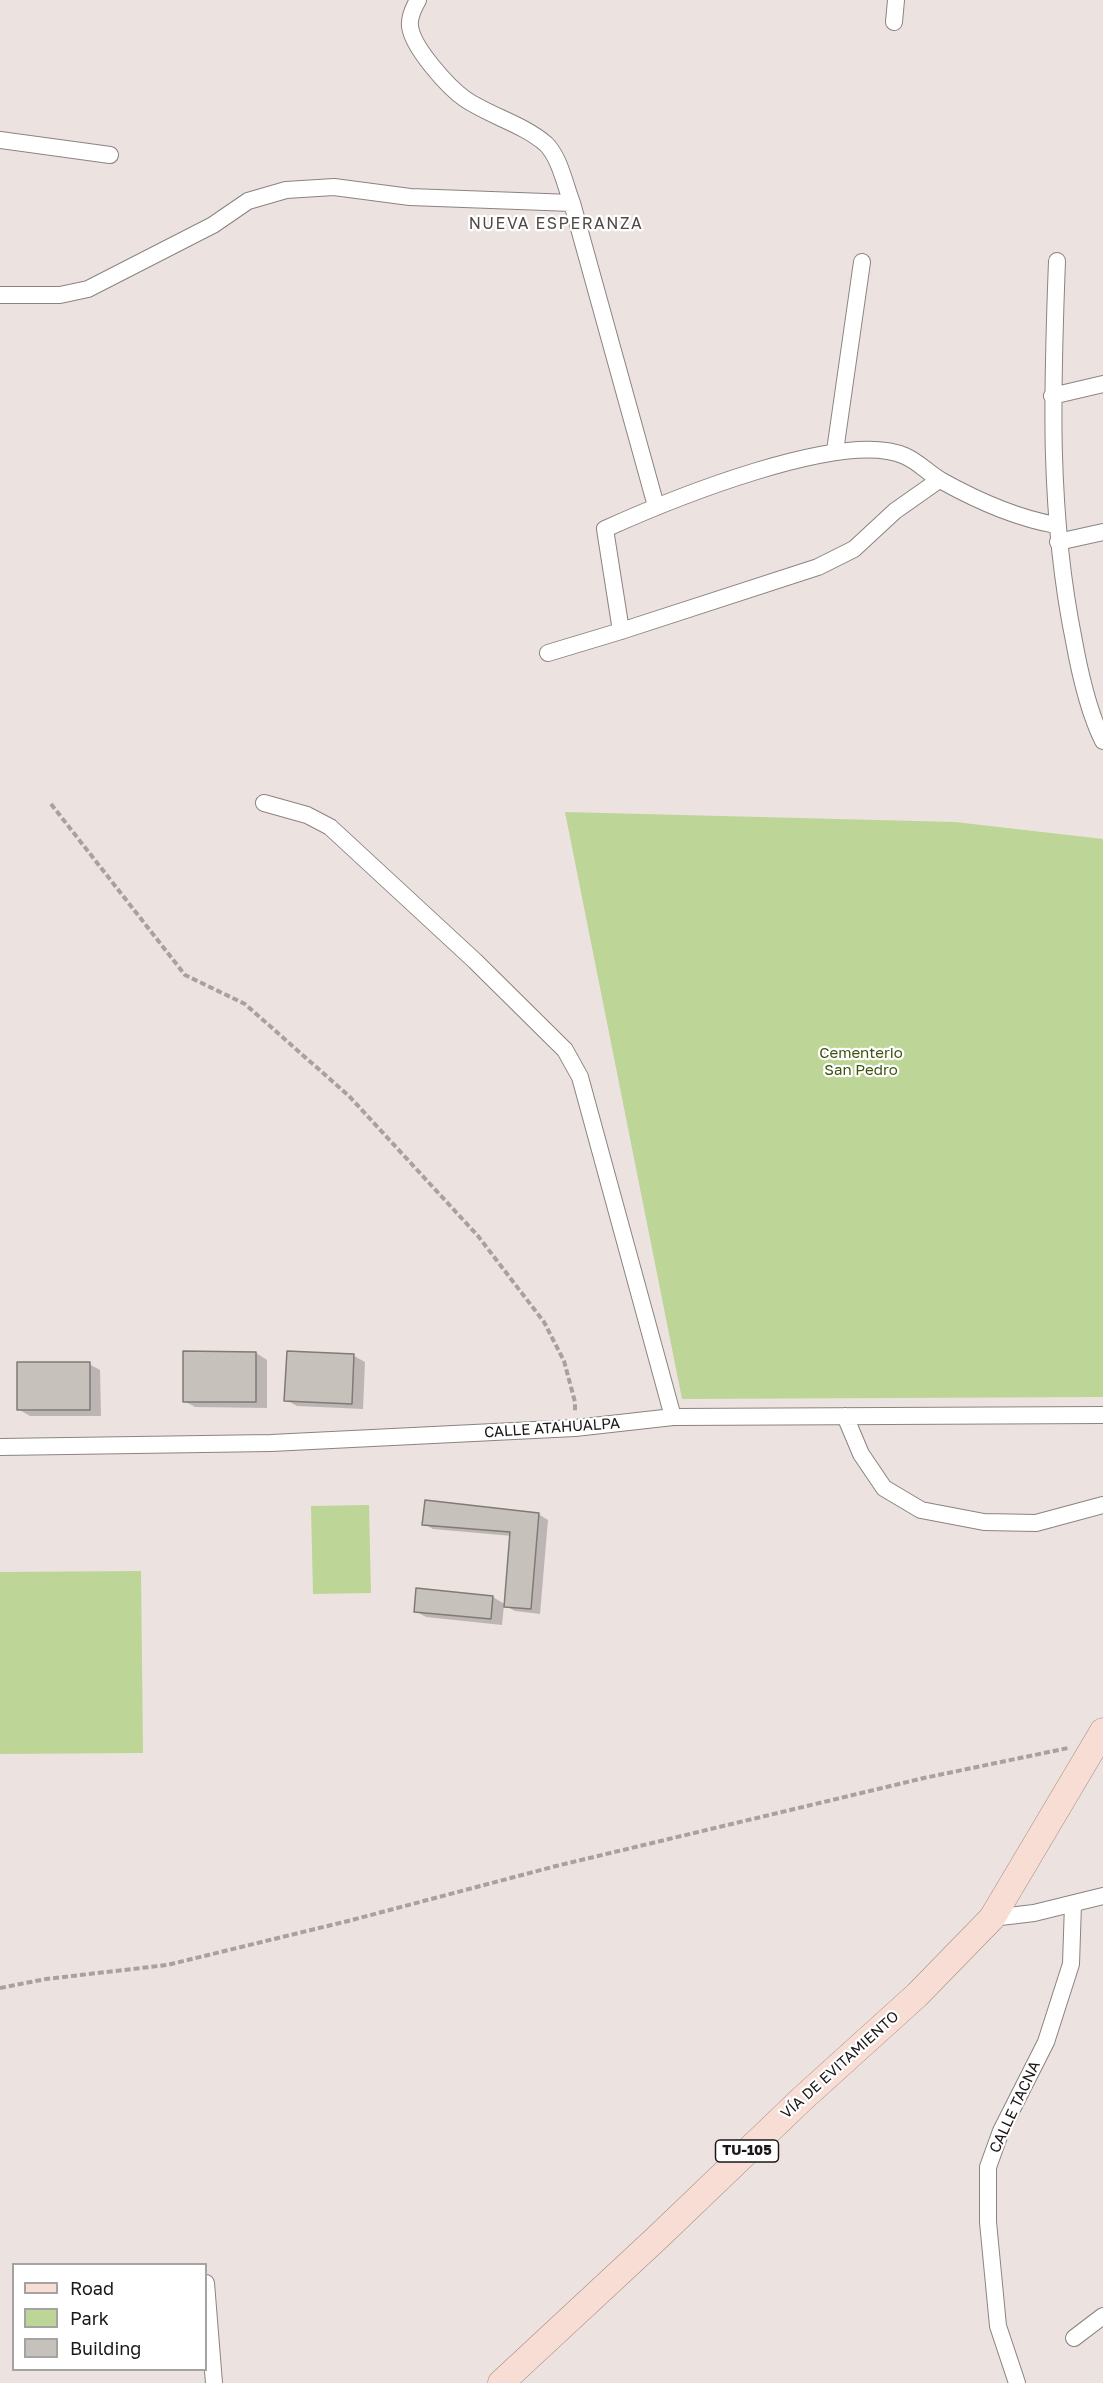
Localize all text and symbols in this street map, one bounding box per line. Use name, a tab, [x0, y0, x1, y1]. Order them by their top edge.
district label: NUEVA ESPERANZA	[469, 214, 643, 234]
park label: Cementerio San Pedro	[819, 1044, 903, 1079]
street label: CALLE ATAHUALPA	[483, 1414, 621, 1442]
street label: VÍA DE EVITAMIENTO	[777, 2007, 903, 2123]
street label: CALLE TACNA	[986, 2058, 1044, 2156]
road number: TU-105	[716, 2140, 778, 2162]
legend	[12, 2263, 207, 2371]
text: Road	[70, 2277, 114, 2299]
text: Park	[70, 2307, 109, 2329]
text: Building	[70, 2337, 141, 2359]

